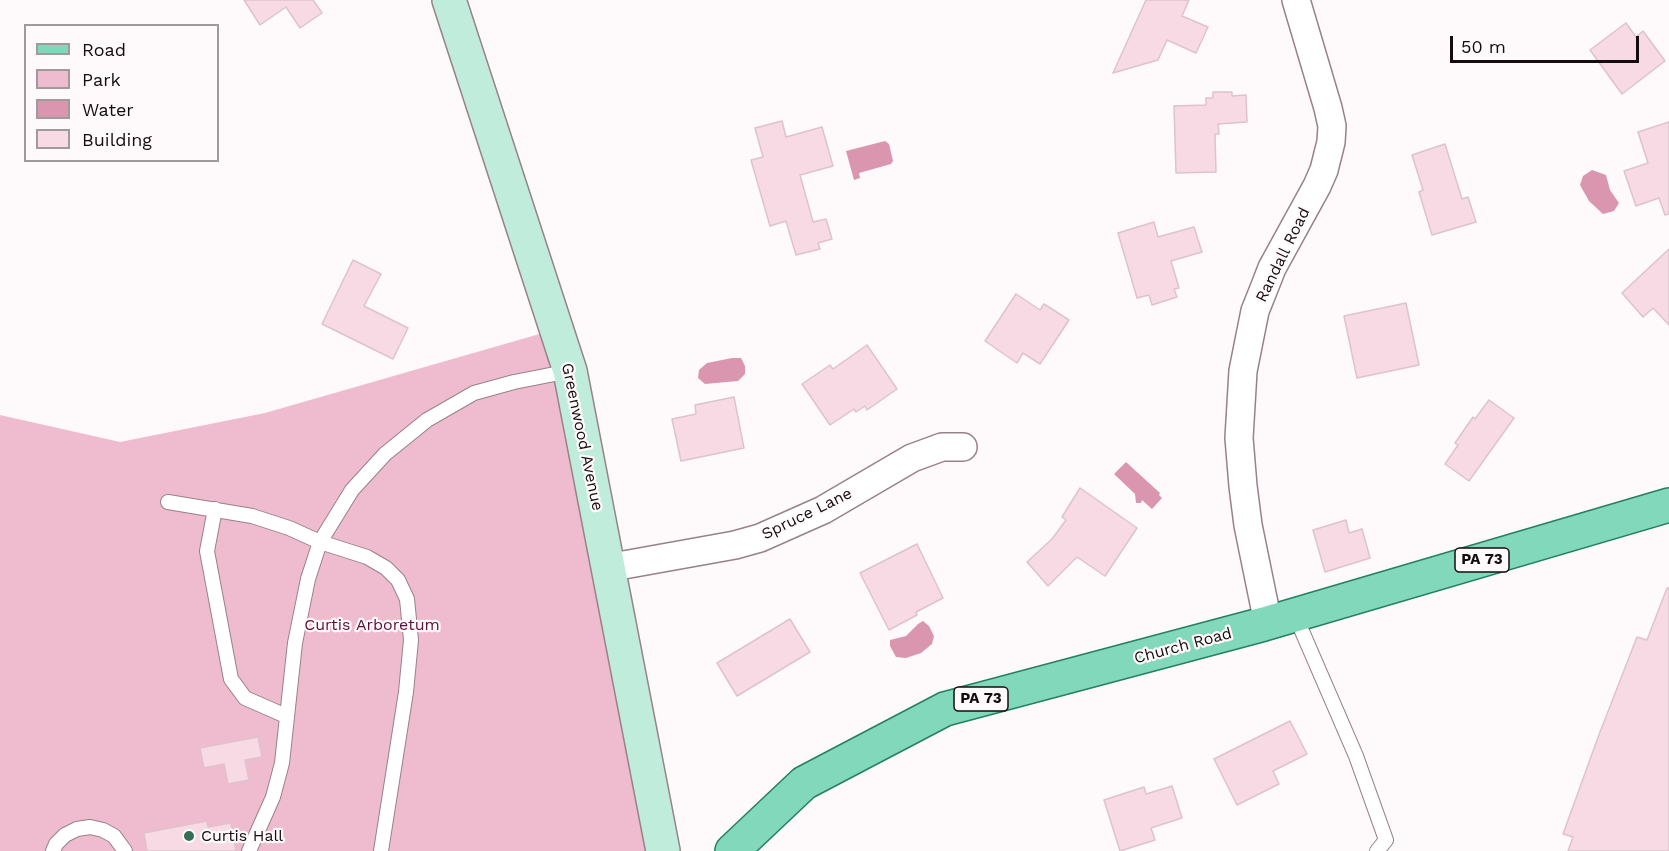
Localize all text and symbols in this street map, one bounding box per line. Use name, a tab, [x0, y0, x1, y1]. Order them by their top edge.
legend	[24, 24, 219, 162]
scale bar	[1453, 24, 1642, 62]
text: 50 m	[1461, 36, 1506, 57]
text: Road	[82, 39, 126, 60]
text: Park	[82, 69, 121, 90]
text: Water	[82, 99, 134, 120]
text: Building	[82, 129, 152, 150]
street label: Randall Road	[1252, 205, 1314, 305]
street label: Greenwood Avenue	[557, 361, 607, 513]
street label: Spruce Lane	[759, 484, 855, 544]
road number: PA 73	[1455, 548, 1509, 572]
park label: Curtis Arboretum	[304, 615, 440, 635]
street label: Church Road	[1132, 624, 1234, 668]
road number: PA 73	[954, 687, 1008, 711]
place label: Curtis Hall	[201, 826, 283, 846]
marker: Curtis Hall	[182, 829, 196, 843]

